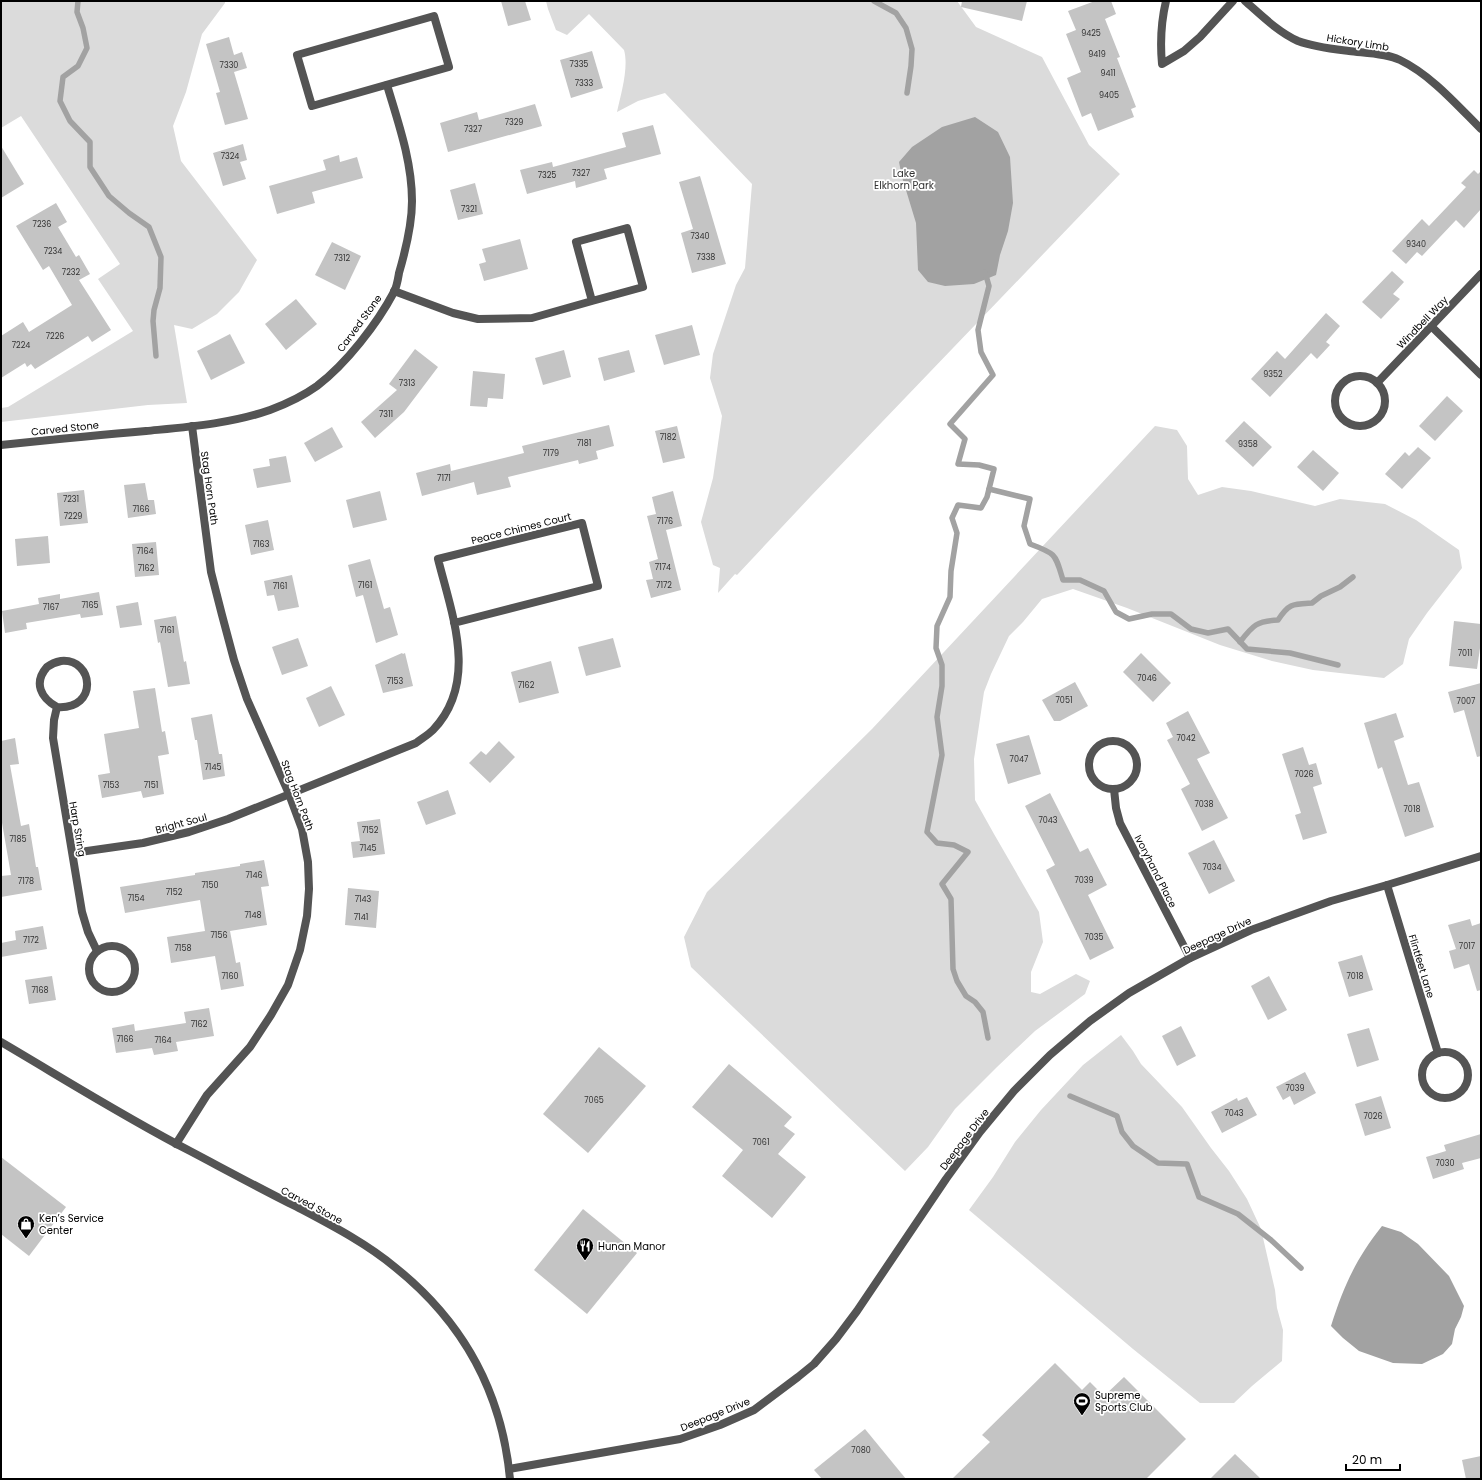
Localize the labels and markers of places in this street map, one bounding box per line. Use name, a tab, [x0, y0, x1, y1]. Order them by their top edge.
place label: Ken’s Service Center	[39, 1211, 104, 1238]
shop icon: Ken’s Service Center	[16, 1214, 36, 1239]
restaurant icon: Hunan Manor	[575, 1236, 595, 1261]
place label: Hunan Manor	[598, 1239, 666, 1254]
place label: Supreme Sports Club	[1095, 1388, 1153, 1415]
sports icon: Supreme Sports Club	[1072, 1391, 1092, 1416]

